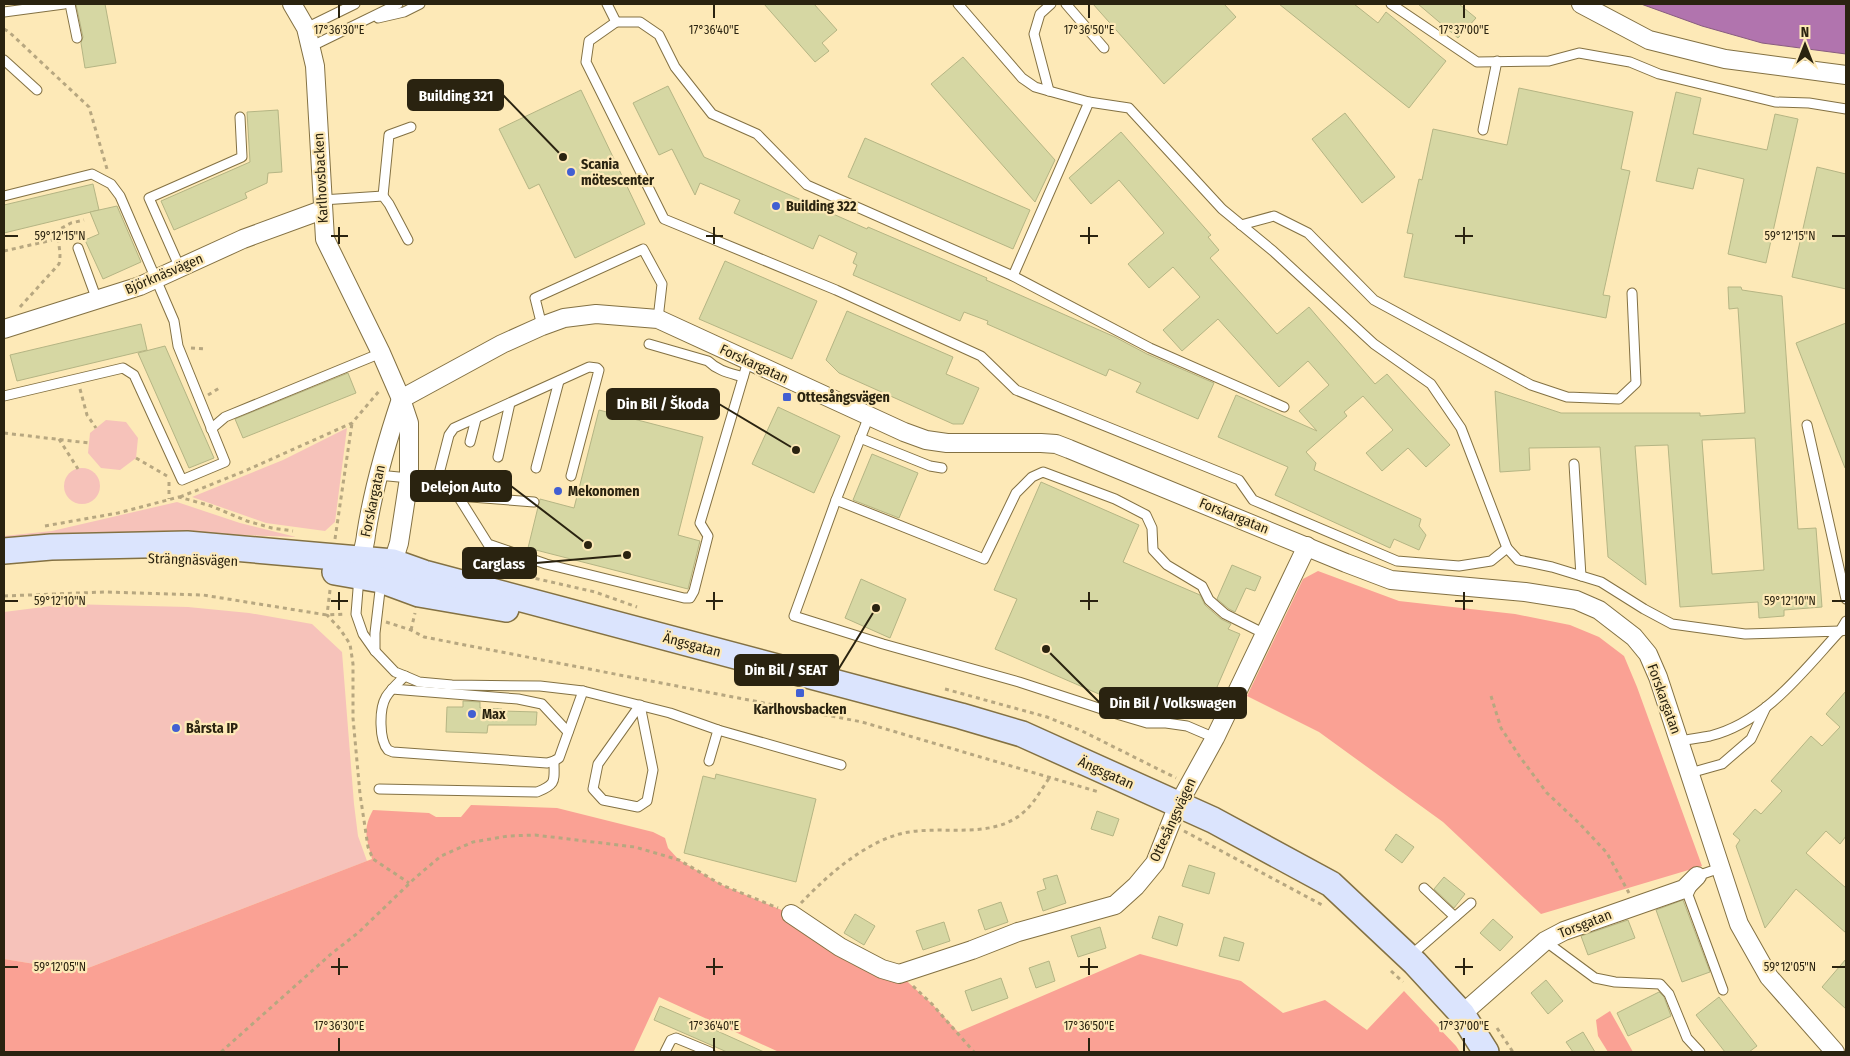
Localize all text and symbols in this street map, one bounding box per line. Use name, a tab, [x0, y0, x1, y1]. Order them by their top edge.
north arrow	[1780, 20, 1830, 70]
text: 17°36'30"E	[314, 23, 365, 37]
text: 17°36'40"E	[689, 23, 740, 37]
text: 17°36'50"E	[1064, 23, 1115, 37]
text: 17°37'00"E	[1439, 23, 1490, 37]
text: N	[1801, 24, 1809, 41]
callout: Building 321	[408, 80, 503, 110]
text: Building 321	[419, 87, 493, 105]
street label: Karlhovsbacken	[310, 132, 332, 224]
place label: Scania mötescenter	[581, 156, 655, 189]
marker: Scania mötescenter	[565, 166, 577, 178]
place label: Building 322	[786, 198, 857, 215]
marker: Building 322	[770, 200, 782, 212]
text: 59°12'15"N	[35, 229, 85, 243]
text: 59°12'15"N	[1765, 229, 1815, 243]
street label: Björknäsvägen	[122, 250, 206, 298]
street label: Forskargatan	[717, 341, 791, 387]
callout: Din Bil / Škoda	[607, 389, 719, 419]
place label: Ottesångsvägen	[797, 389, 890, 406]
marker: Ottesångsvägen	[781, 391, 793, 403]
text: Din Bil / Škoda	[617, 395, 710, 413]
street label: Forskargatan	[357, 463, 389, 539]
callout: Delejon Auto	[411, 471, 511, 501]
text: Delejon Auto	[421, 478, 501, 496]
place label: Mekonomen	[568, 483, 640, 500]
marker: Mekonomen	[552, 485, 564, 497]
street label: Forskargatan	[1197, 494, 1271, 538]
callout: Carglass	[463, 548, 536, 578]
street label: Strängnäsvägen	[148, 550, 238, 570]
text: Carglass	[473, 555, 526, 573]
text: 59°12'10"N	[34, 594, 86, 608]
text: 59°12'10"N	[1764, 594, 1816, 608]
street label: Ängsgatan	[661, 629, 723, 661]
callout: Din Bil / SEAT	[735, 655, 838, 685]
text: Din Bil / SEAT	[744, 661, 828, 679]
street label: Forskargatan	[1643, 662, 1685, 736]
marker: Karlhovsbacken	[794, 687, 806, 699]
callout: Din Bil / Volkswagen	[1100, 688, 1246, 718]
text: Din Bil / Volkswagen	[1110, 694, 1237, 712]
place label: Karlhovsbacken	[753, 701, 847, 718]
place label: Max	[482, 706, 506, 723]
marker: Max	[466, 708, 478, 720]
place label: Bårsta IP	[186, 720, 238, 737]
marker: Bårsta IP	[170, 722, 182, 734]
street label: Ängsgatan	[1076, 753, 1136, 793]
street label: Ottesångsvägen	[1146, 775, 1200, 865]
street label: Torsgatan	[1556, 906, 1614, 942]
text: 59°12'05"N	[34, 960, 86, 974]
text: 59°12'05"N	[1764, 960, 1816, 974]
text: 17°36'30"E	[314, 1019, 365, 1033]
text: 17°36'40"E	[689, 1019, 740, 1033]
text: 17°36'50"E	[1064, 1019, 1115, 1033]
text: 17°37'00"E	[1439, 1019, 1490, 1033]

